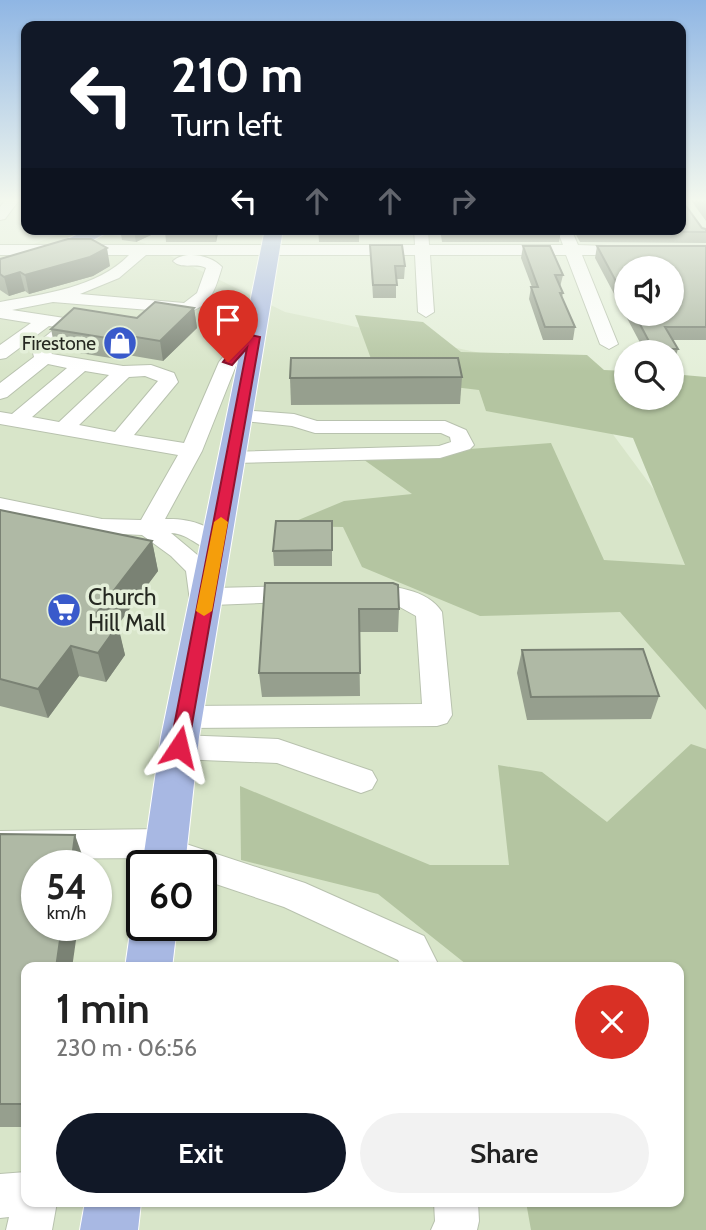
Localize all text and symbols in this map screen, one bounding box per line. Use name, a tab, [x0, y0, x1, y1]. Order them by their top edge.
text: 210 m	[171, 45, 303, 104]
icon: left	[56, 49, 147, 140]
text: Turn left	[171, 105, 282, 144]
icon: left	[225, 182, 263, 220]
icon: ahead	[298, 182, 336, 220]
icon: ahead	[371, 182, 409, 220]
icon: right	[444, 182, 482, 220]
map controls	[614, 256, 684, 410]
button: sound	[614, 256, 684, 326]
pin	[198, 290, 258, 362]
icon: arrive	[209, 301, 247, 339]
shop icon: Firestone	[101, 324, 139, 362]
place label: Firestone	[22, 332, 96, 355]
button: search	[614, 340, 684, 410]
place label: Church Hill Mall	[88, 583, 166, 637]
supermarket icon: Church Hill Mall	[45, 591, 83, 629]
position arrow	[142, 710, 216, 784]
speed limit sign: 60	[126, 850, 217, 941]
text: 54	[46, 865, 87, 908]
text: km/h	[47, 902, 86, 924]
text: 1 min	[56, 982, 150, 1034]
button: close	[575, 985, 649, 1059]
text: 230 m · 06:56	[56, 1034, 197, 1062]
button: Exit	[56, 1113, 346, 1193]
button: Share	[360, 1113, 649, 1193]

